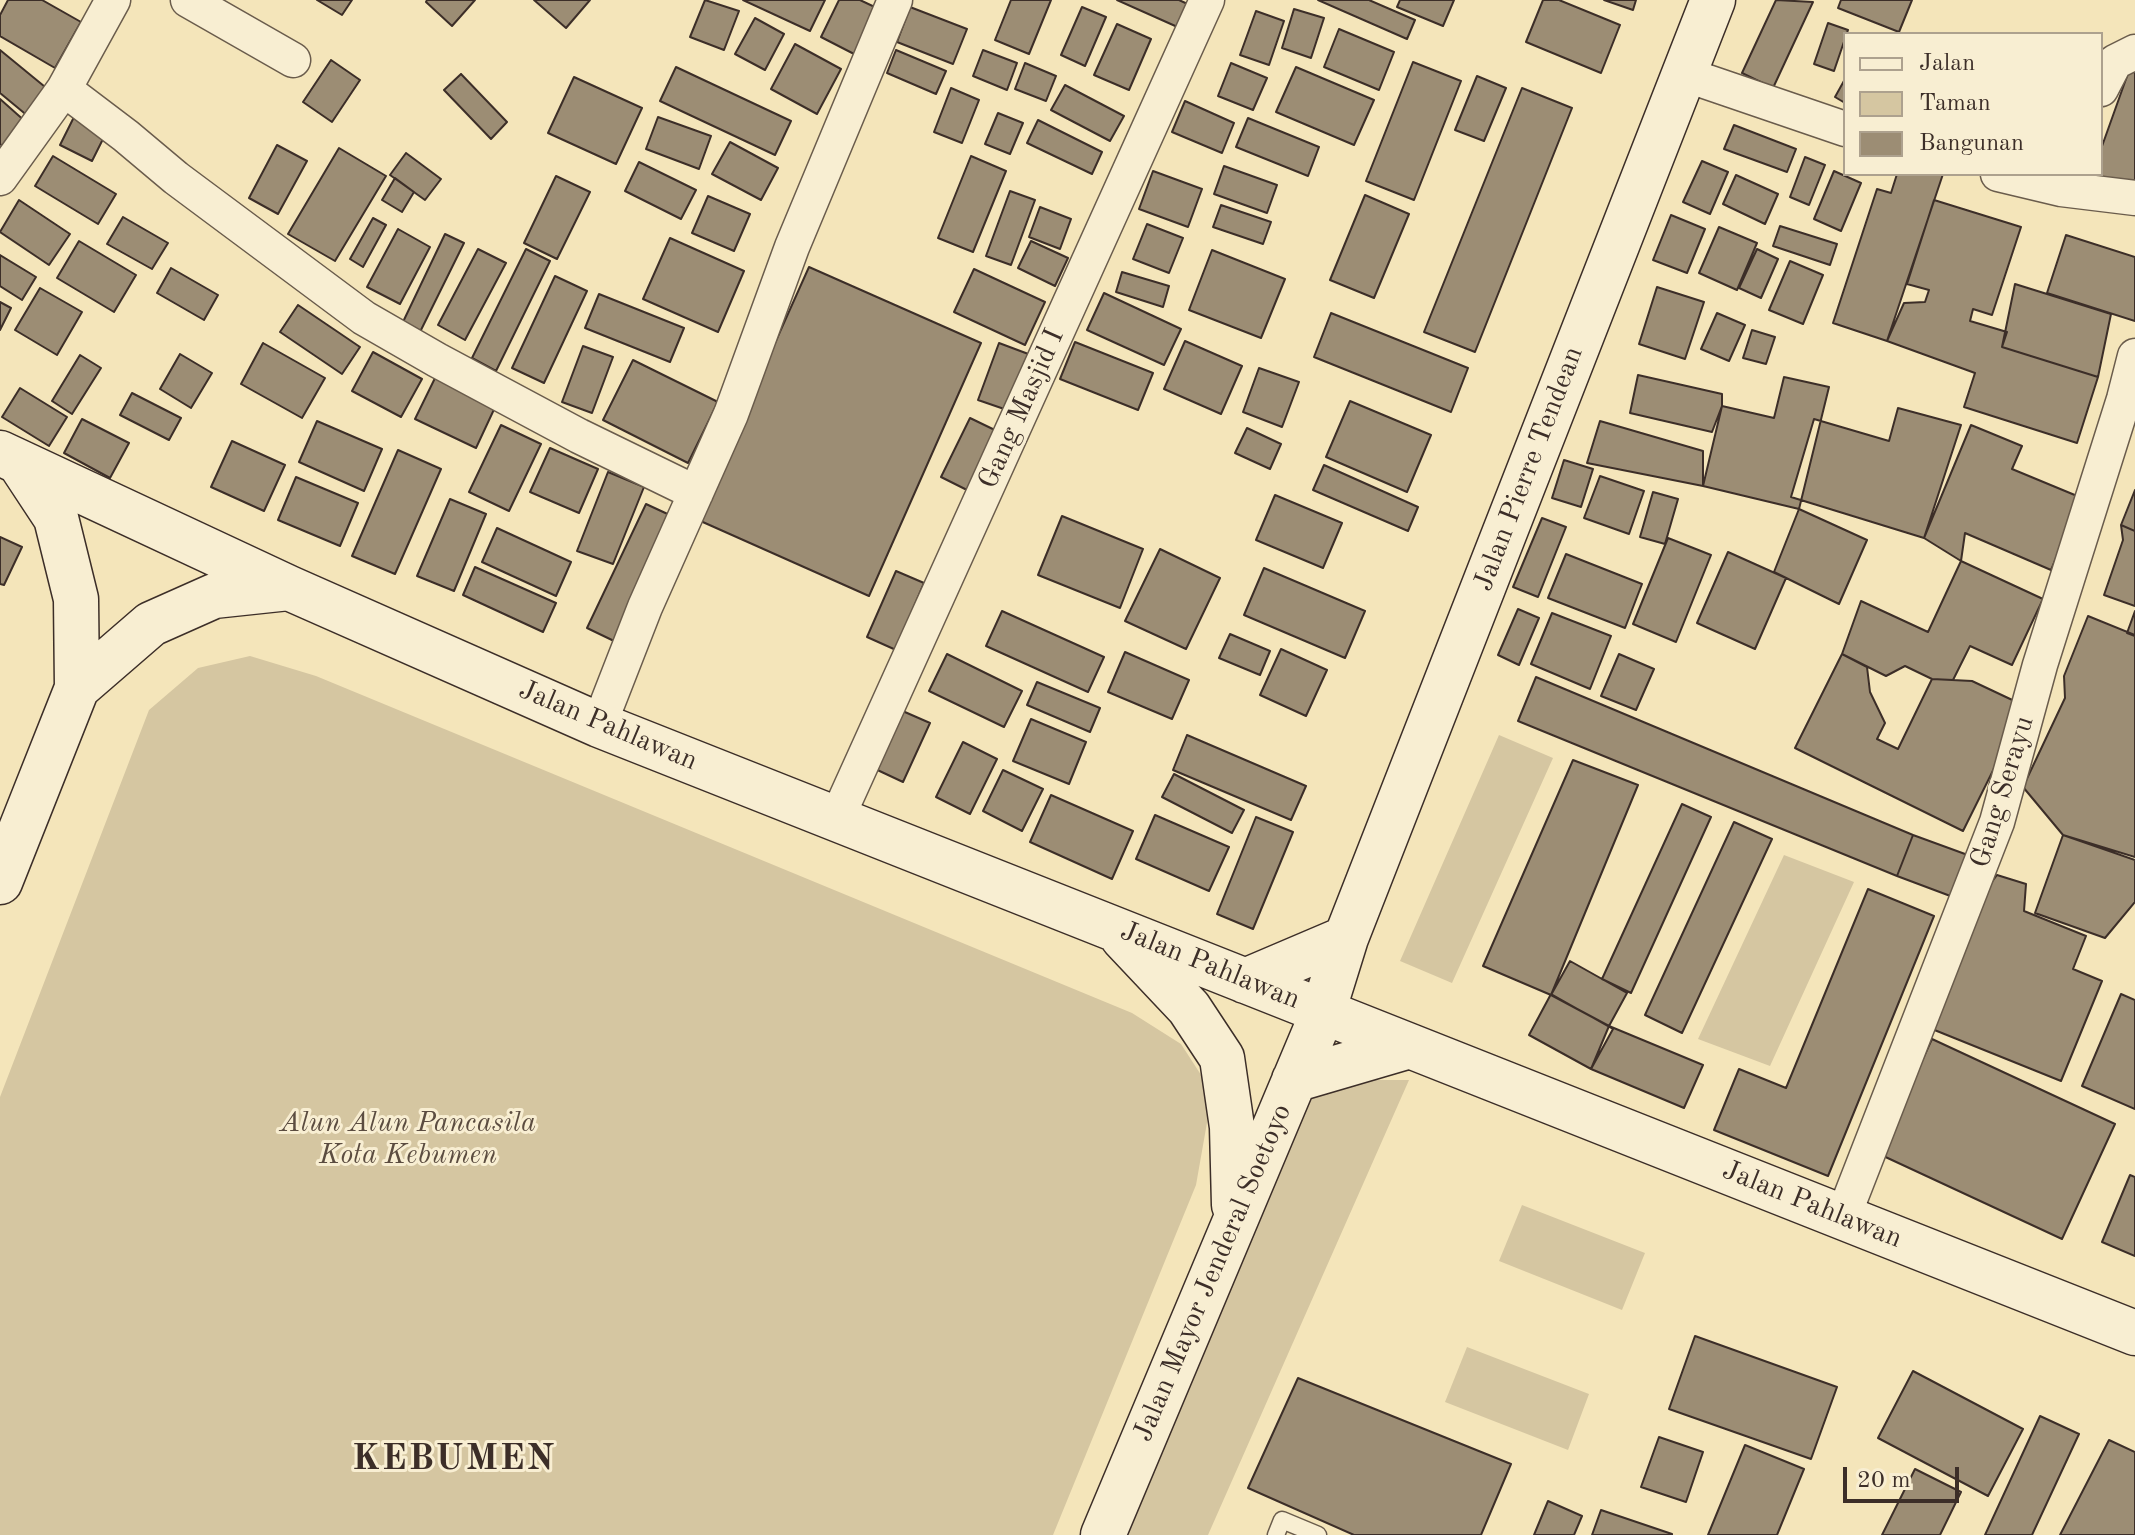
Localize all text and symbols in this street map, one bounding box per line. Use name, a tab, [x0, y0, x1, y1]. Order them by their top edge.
legend	[1843, 32, 2103, 176]
text: Jalan	[1919, 52, 1975, 76]
text: Taman	[1919, 92, 1991, 116]
text: Bangunan	[1919, 132, 2024, 156]
street label: Gang Masjid I	[972, 324, 1072, 494]
street label: Jalan Pierre Tendean	[1467, 342, 1591, 596]
street label: Jalan Pahlawan	[514, 673, 702, 779]
street label: Gang Serayu	[1964, 712, 2042, 872]
street label: Jalan Pahlawan	[1115, 915, 1305, 1017]
street label: Jalan Mayor Jenderal Soetoyo	[1127, 1099, 1299, 1447]
park label: Alun Alun Pancasila Kota Kebumen	[280, 1107, 536, 1173]
street label: Jalan Pahlawan	[1717, 1154, 1907, 1256]
district label: KEBUMEN	[352, 1438, 556, 1482]
scale bar	[1847, 1451, 1963, 1501]
text: 20 m	[1857, 1469, 1911, 1493]

